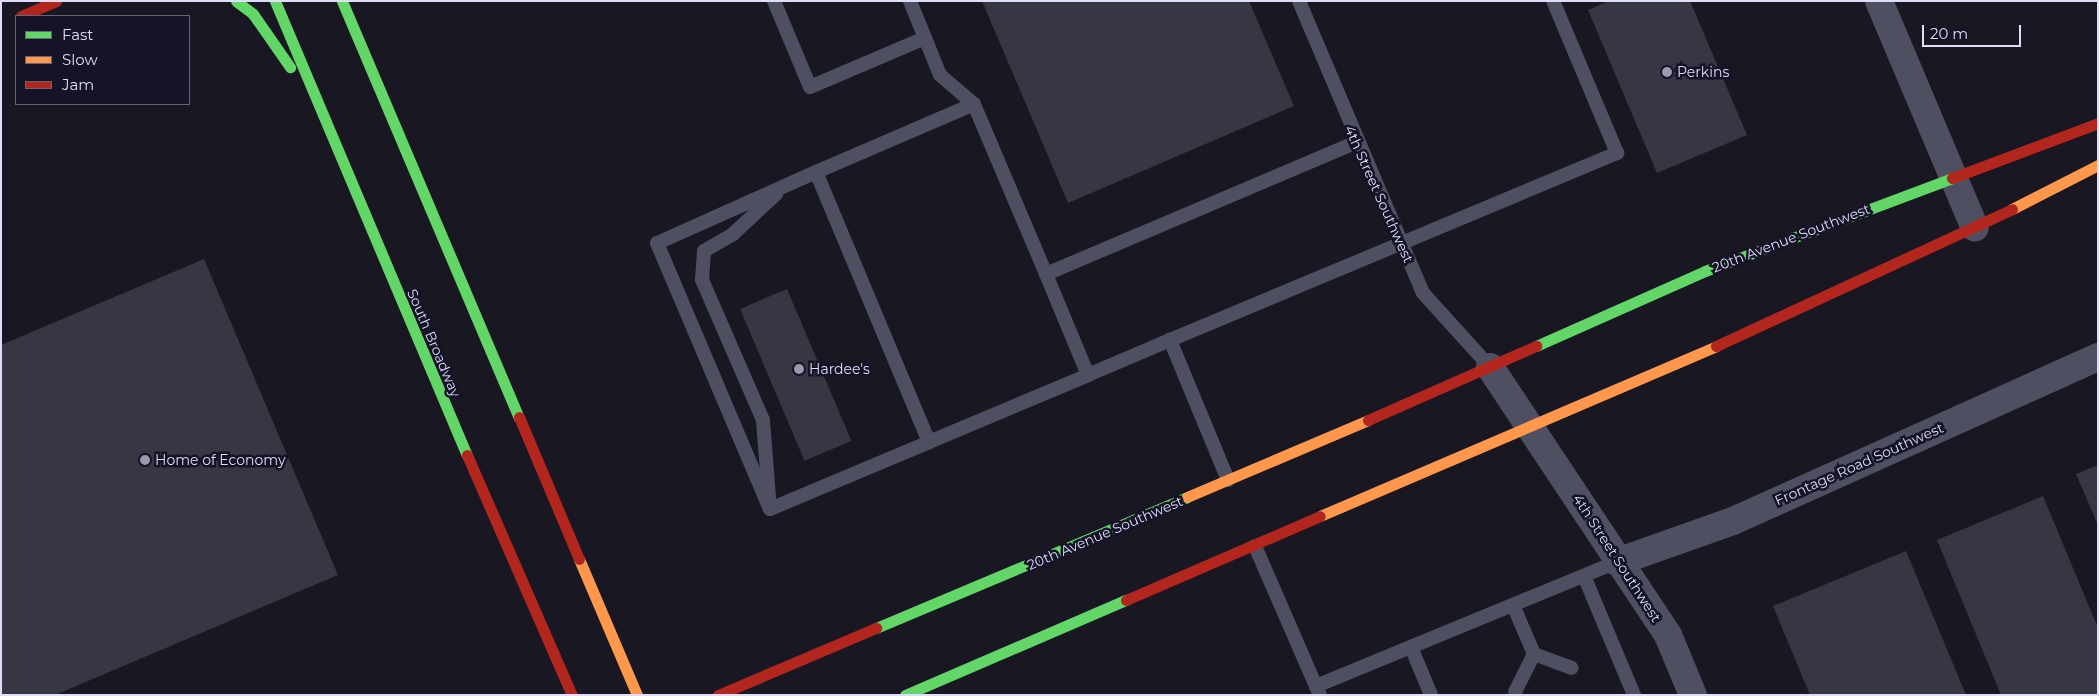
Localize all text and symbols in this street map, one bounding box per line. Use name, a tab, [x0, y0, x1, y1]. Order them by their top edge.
legend	[15, 15, 190, 105]
scale bar	[1924, 15, 2023, 47]
text: 20 m	[1930, 24, 1968, 43]
text: Fast	[62, 25, 93, 44]
text: Slow	[62, 50, 98, 69]
place label: Perkins	[1677, 64, 1729, 80]
marker: Perkins	[1661, 66, 1673, 78]
text: Jam	[62, 75, 94, 94]
street label: 4th Street Southwest	[1341, 123, 1417, 265]
street label: 20th Avenue Southwest	[1710, 200, 1872, 276]
street label: South Broadway	[404, 286, 464, 400]
place label: Hardee's	[809, 361, 870, 377]
marker: Hardee's	[793, 363, 805, 375]
street label: Frontage Road Southwest	[1772, 419, 1946, 509]
place label: Home of Economy	[155, 452, 286, 468]
marker: Home of Economy	[139, 454, 151, 466]
street label: 4th Street Southwest	[1569, 491, 1665, 625]
street label: 20th Avenue Southwest	[1025, 493, 1185, 573]

